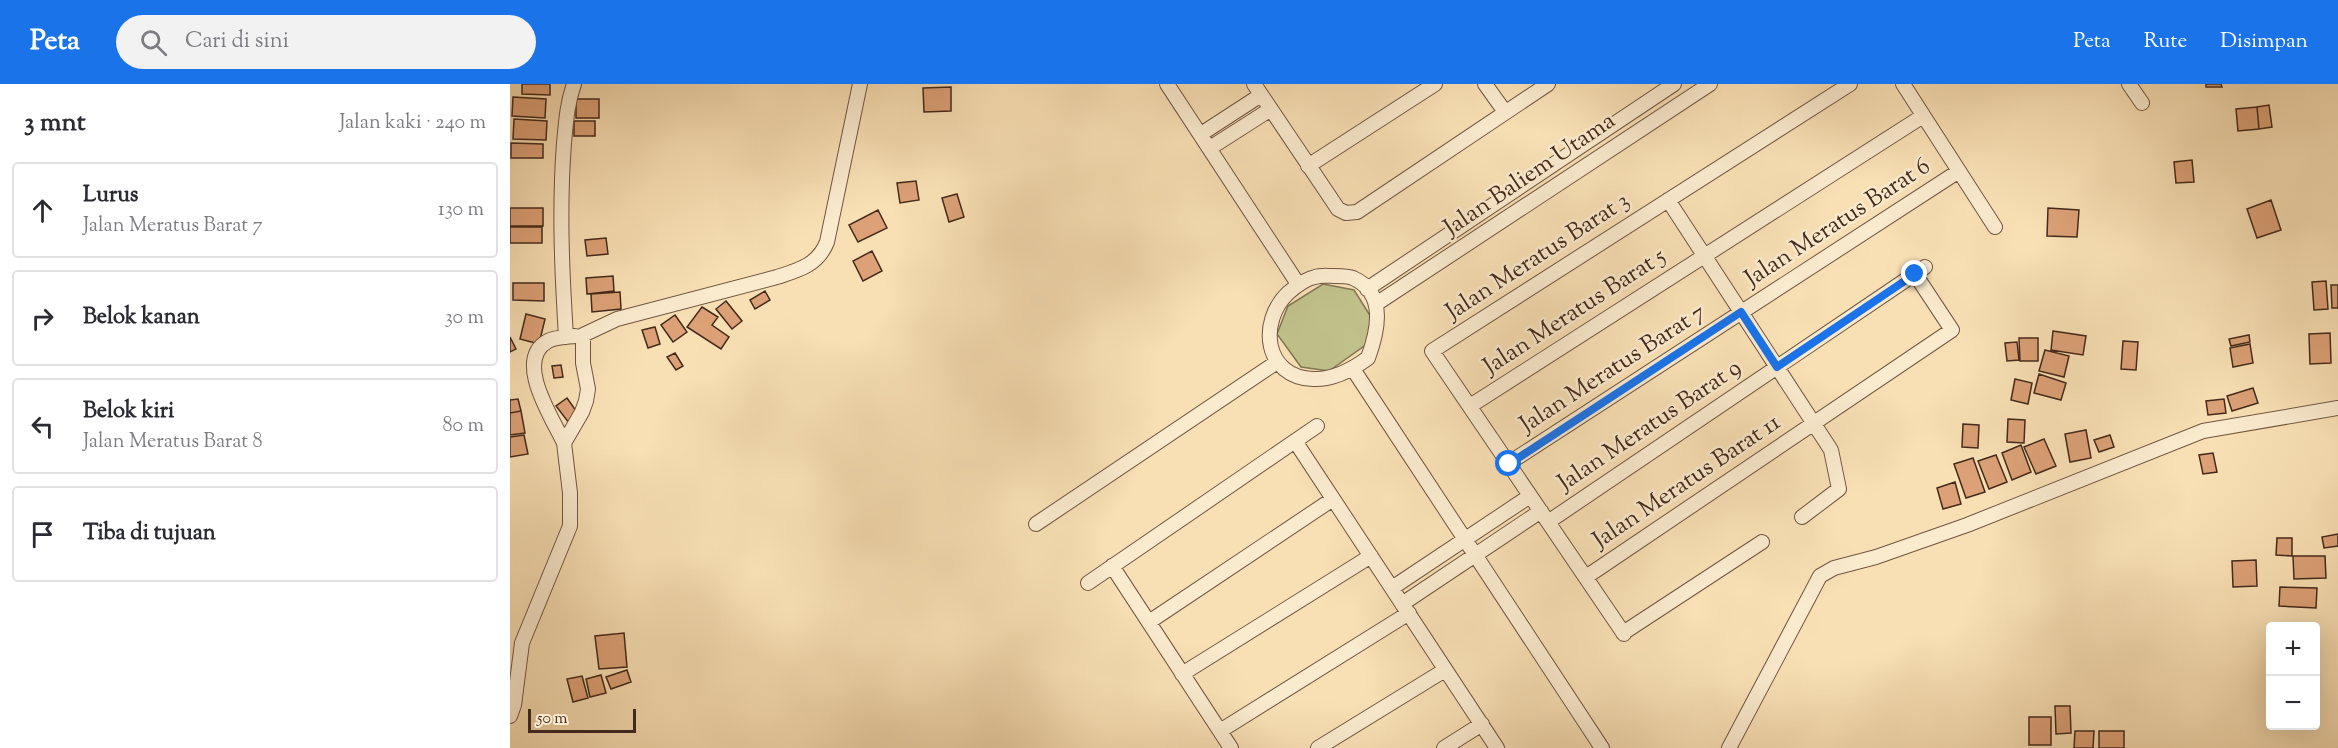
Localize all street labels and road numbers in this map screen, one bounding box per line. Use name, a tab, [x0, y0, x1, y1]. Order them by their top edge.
street label: Jalan Baliem Utama	[1436, 105, 1623, 246]
street label: Jalan Meratus Barat 6	[1737, 150, 1938, 297]
street label: Jalan Meratus Barat 3	[1438, 185, 1637, 330]
street label: Jalan Meratus Barat 5	[1475, 240, 1673, 385]
street label: Jalan Meratus Barat 7	[1512, 296, 1713, 443]
street label: Jalan Meratus Barat 9	[1550, 352, 1749, 501]
street label: Jalan Meratus Barat 11	[1585, 406, 1788, 559]

